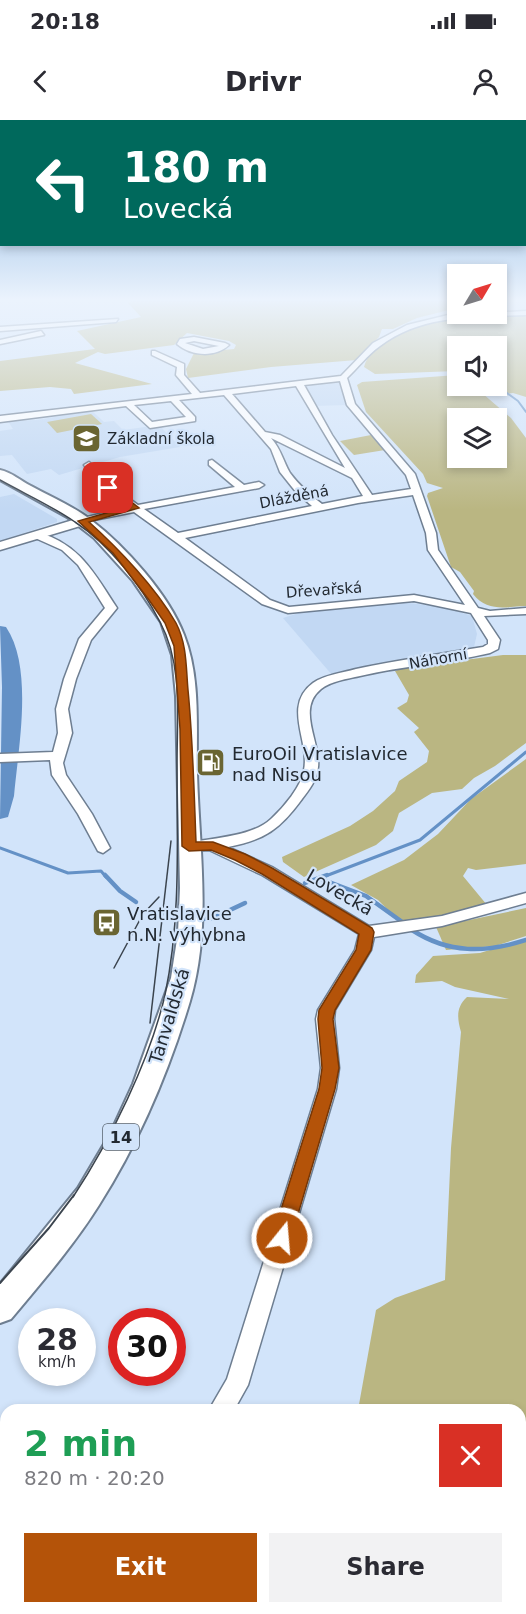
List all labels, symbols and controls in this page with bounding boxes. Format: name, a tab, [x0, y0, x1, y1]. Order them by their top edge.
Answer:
text: 20:18	[30, 9, 100, 34]
icon: back	[24, 65, 57, 98]
icon: person	[469, 65, 502, 98]
text: Drivr	[225, 66, 301, 97]
text: 180 m	[123, 143, 269, 192]
icon: left	[24, 144, 102, 222]
text: Lovecká	[123, 193, 233, 224]
north arrow	[447, 264, 507, 324]
map controls	[447, 264, 507, 468]
button: sound	[447, 336, 507, 396]
button: layers	[447, 408, 507, 468]
school or university icon: Základní škola	[70, 423, 102, 455]
place label: Základní škola	[107, 430, 215, 448]
pin	[82, 462, 133, 513]
icon: arrive	[91, 471, 124, 504]
street label: Dlážděná	[258, 481, 330, 513]
street label: Dřevařská	[285, 578, 363, 602]
street label: Náhorní	[408, 645, 469, 673]
place label: EuroOil Vratislavice nad Nisou	[232, 743, 408, 785]
fuel station icon: EuroOil Vratislavice nad Nisou	[195, 747, 227, 779]
street label: Lovecká	[303, 865, 377, 919]
place label: Vratislavice n.N. výhybna	[127, 903, 246, 945]
bus stop icon: Vratislavice n.N. výhybna	[90, 907, 122, 939]
street label: Tanvaldská	[144, 966, 194, 1067]
road number: 14	[103, 1124, 139, 1150]
position arrow	[250, 1206, 314, 1270]
speed limit sign: 30	[108, 1308, 186, 1386]
text: 28	[36, 1322, 78, 1357]
text: km/h	[38, 1353, 76, 1371]
text: 2 min	[24, 1423, 137, 1464]
button: close	[439, 1424, 502, 1487]
text: 820 m · 20:20	[24, 1466, 165, 1490]
button: Exit	[24, 1533, 257, 1602]
button: Share	[269, 1533, 502, 1602]

